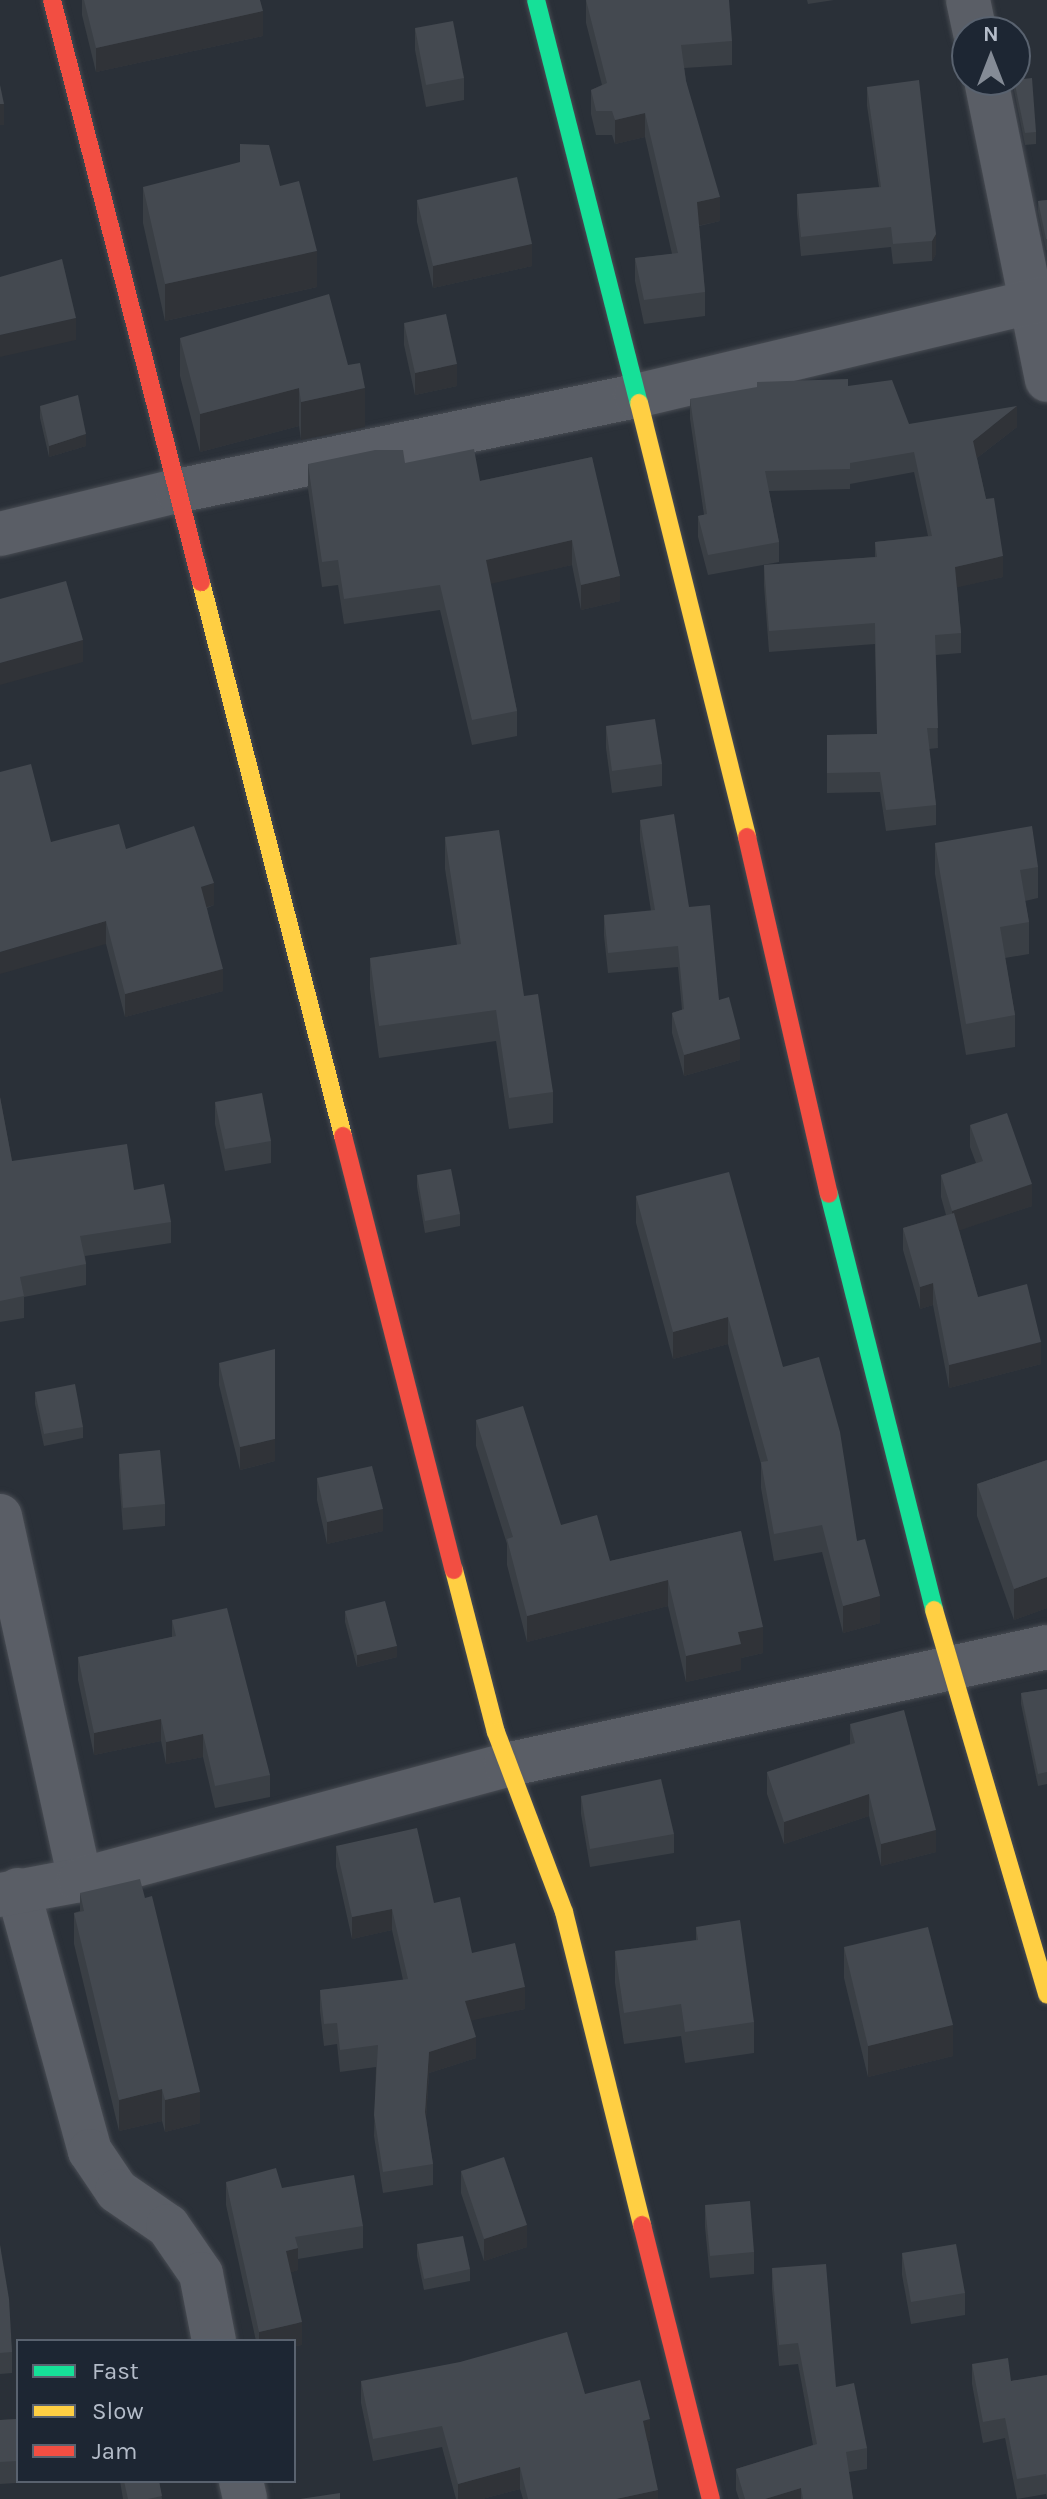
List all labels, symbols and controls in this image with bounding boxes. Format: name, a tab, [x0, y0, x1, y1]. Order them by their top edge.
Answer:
north arrow	[951, 16, 1031, 96]
text: N	[983, 21, 999, 47]
legend	[16, 2339, 296, 2483]
text: Fast	[92, 2357, 139, 2385]
text: Slow	[92, 2397, 144, 2425]
text: Jam	[92, 2437, 137, 2465]

